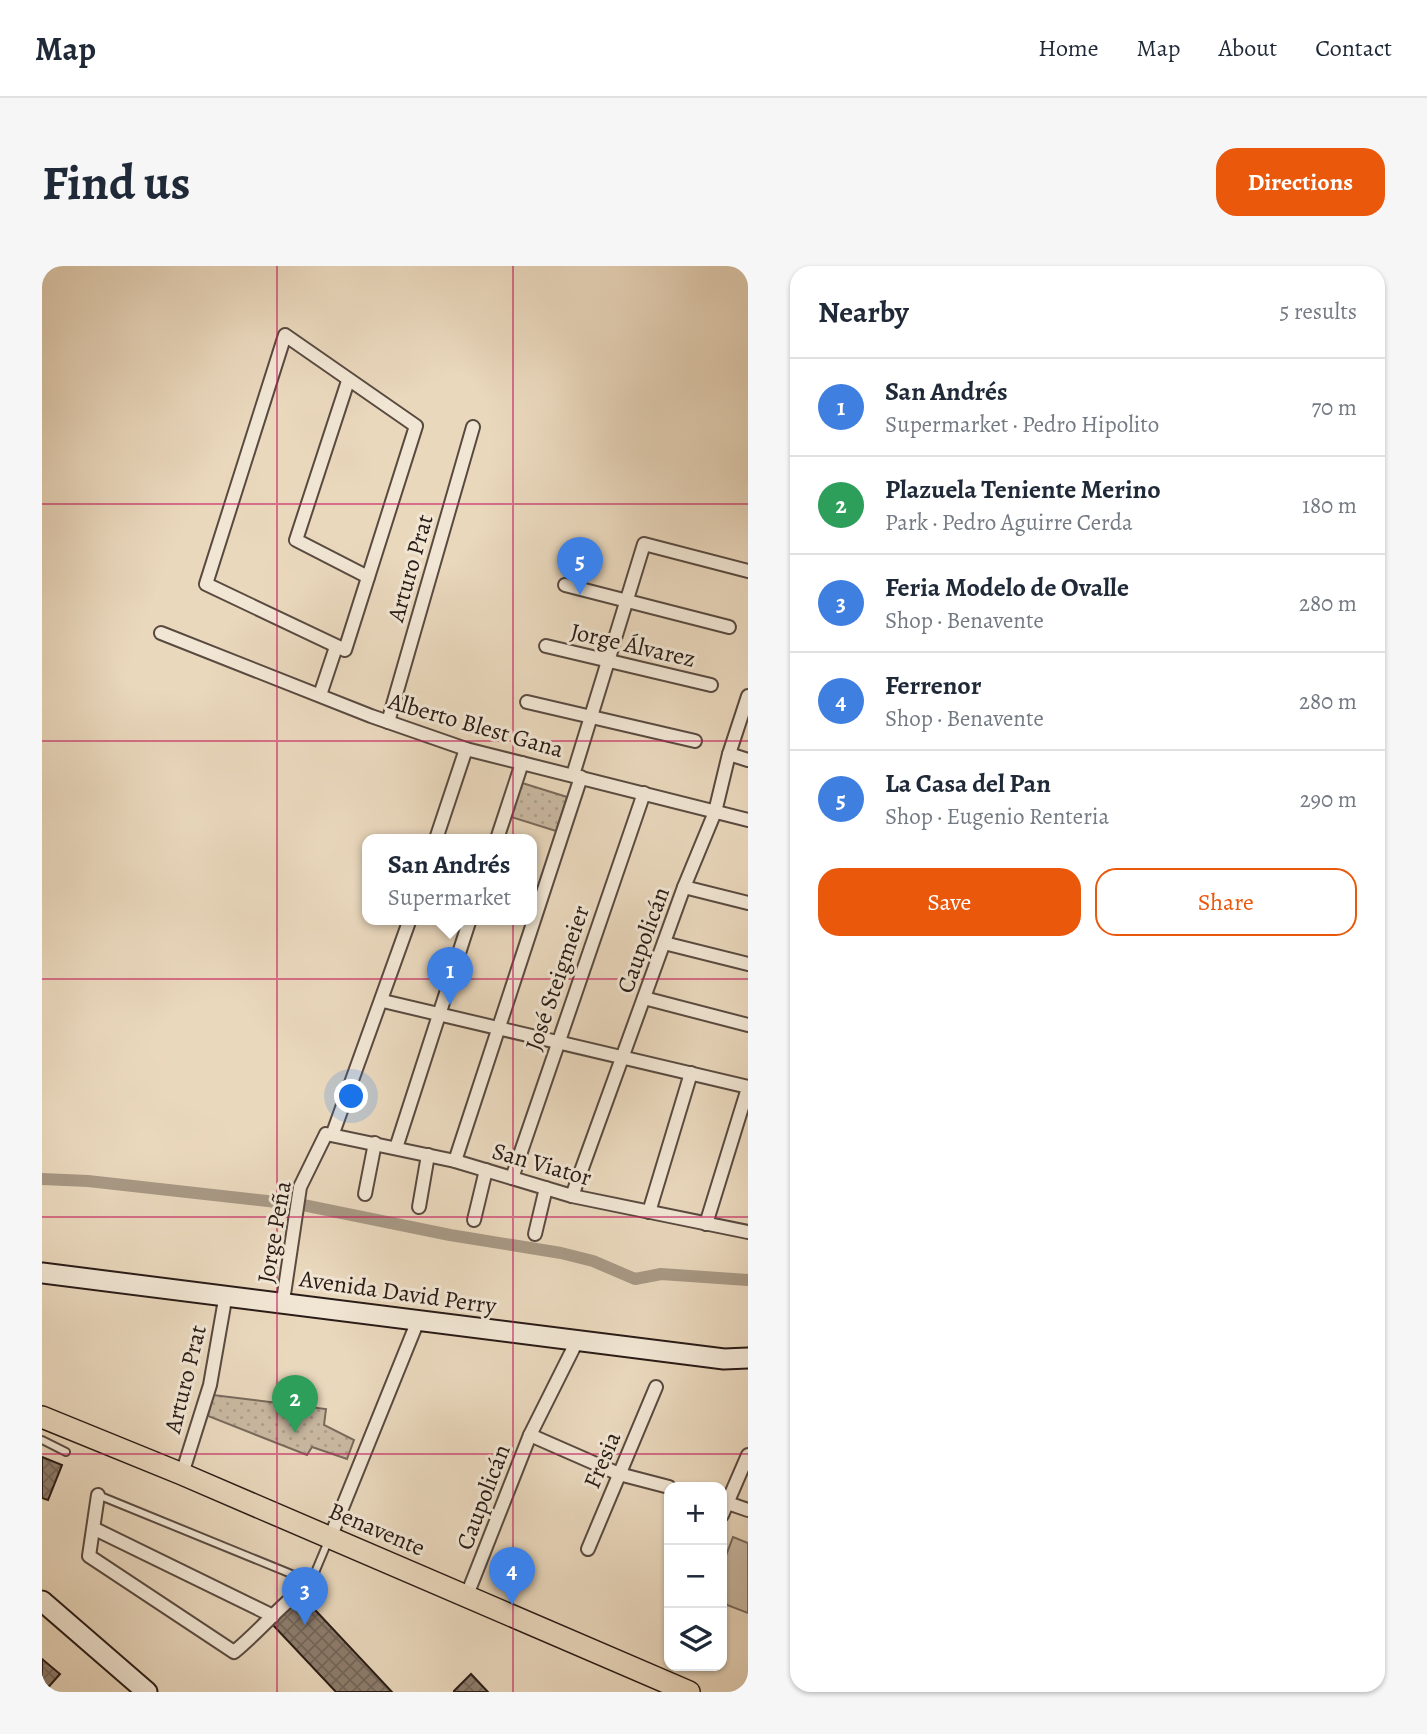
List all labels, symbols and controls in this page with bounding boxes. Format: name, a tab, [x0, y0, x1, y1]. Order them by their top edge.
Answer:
text: Map	[35, 26, 96, 71]
text: Home	[1038, 32, 1099, 64]
text: Map	[1137, 32, 1181, 64]
text: About	[1219, 32, 1277, 64]
text: Contact	[1315, 32, 1392, 64]
button: Directions	[1216, 148, 1385, 216]
text: Find us	[42, 149, 190, 216]
text: Nearby	[818, 292, 909, 332]
text: 5 results	[1280, 296, 1357, 327]
text: San Andrés	[885, 374, 1008, 409]
text: 1	[837, 392, 845, 423]
text: 70 m	[1311, 392, 1357, 423]
text: Supermarket · Pedro Hipolito	[885, 409, 1159, 440]
text: Plazuela Teniente Merino	[885, 472, 1161, 507]
text: 2	[835, 490, 847, 521]
text: 180 m	[1302, 490, 1357, 521]
text: Park · Pedro Aguirre Cerda	[885, 507, 1133, 538]
street label: Arturo Prat	[379, 510, 441, 626]
pin: 5	[557, 537, 603, 595]
text: Feria Modelo de Ovalle	[885, 570, 1129, 605]
text: 3	[836, 588, 846, 619]
text: 280 m	[1299, 588, 1357, 619]
text: Shop · Benavente	[885, 605, 1044, 636]
street label: Jorge Álvarez	[567, 615, 699, 675]
text: Ferrenor	[885, 668, 981, 703]
street label: Alberto Blest Gana	[384, 684, 568, 766]
text: 4	[836, 686, 846, 717]
text: 280 m	[1299, 686, 1357, 717]
text: Shop · Benavente	[885, 703, 1044, 734]
text: La Casa del Pan	[885, 766, 1051, 801]
text: 5	[836, 784, 846, 815]
text: 290 m	[1300, 784, 1357, 815]
text: Shop · Eugenio Renteria	[885, 801, 1109, 832]
popup	[362, 834, 537, 925]
text: San Andrés	[388, 847, 510, 882]
button: Save	[818, 868, 1081, 936]
button: Share	[1095, 868, 1357, 936]
text: Supermarket	[388, 882, 511, 913]
street label: Caupolicán	[609, 883, 677, 997]
street label: José Steigmeier	[517, 901, 597, 1055]
pin: 1	[427, 947, 473, 1005]
your location	[334, 1079, 368, 1113]
street label: San Viator	[489, 1135, 595, 1193]
street label: Jorge Peña	[249, 1178, 299, 1286]
street label: Avenida David Perry	[297, 1262, 499, 1322]
street label: Arturo Prat	[156, 1322, 214, 1437]
pin: 2	[272, 1375, 318, 1433]
street label: Fresia	[576, 1426, 629, 1493]
street label: Caupolicán	[448, 1440, 518, 1554]
map controls	[664, 1482, 727, 1671]
button: +	[664, 1482, 727, 1545]
street label: Benavente	[324, 1494, 430, 1564]
button: −	[664, 1545, 727, 1608]
pin: 4	[489, 1547, 535, 1605]
pin: 3	[282, 1567, 328, 1625]
button: layers	[664, 1608, 727, 1671]

